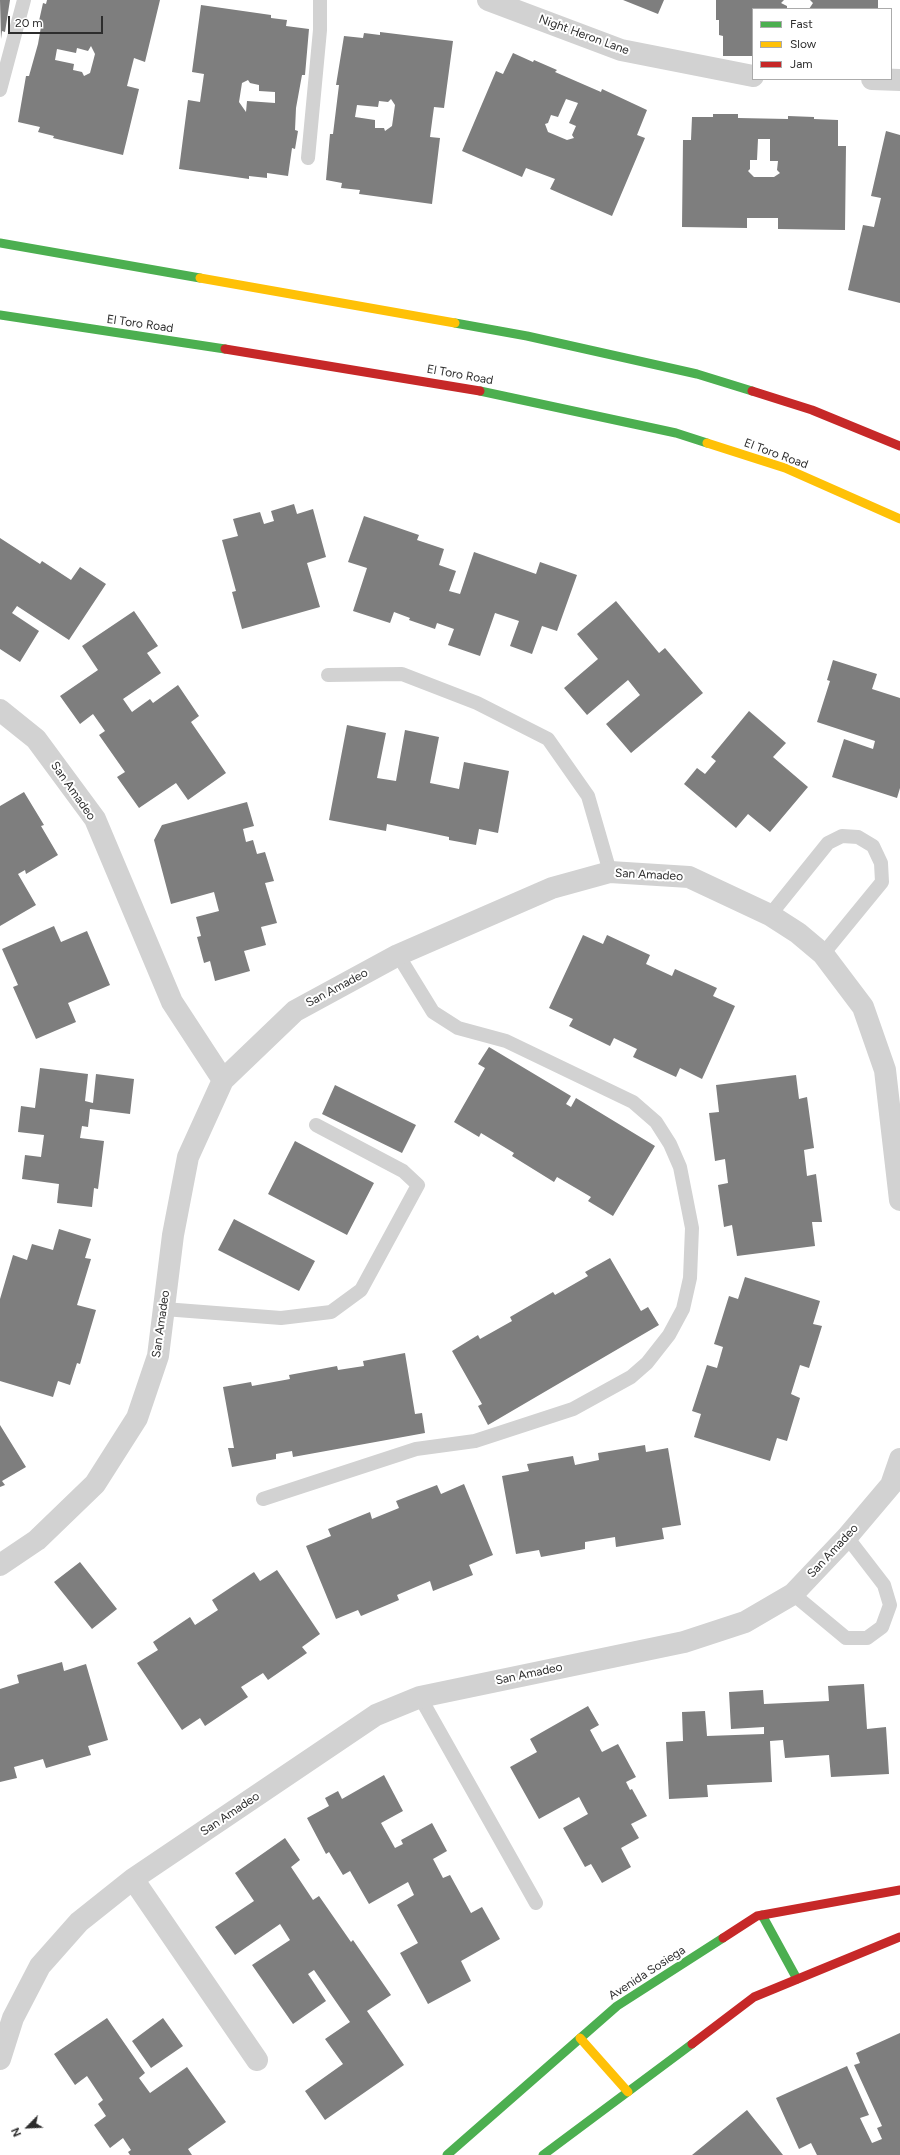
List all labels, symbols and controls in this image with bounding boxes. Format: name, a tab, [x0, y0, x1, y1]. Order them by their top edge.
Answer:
scale bar	[10, 8, 105, 34]
legend	[752, 8, 892, 80]
street label: Night Heron Lane	[537, 12, 631, 58]
text: 20 m	[15, 16, 43, 30]
text: Fast	[790, 17, 813, 31]
text: Slow	[790, 37, 816, 51]
text: Jam	[790, 57, 813, 71]
street label: El Toro Road	[106, 312, 174, 336]
street label: El Toro Road	[426, 362, 494, 388]
street label: El Toro Road	[742, 436, 810, 472]
street label: San Amadeo	[48, 759, 98, 823]
street label: San Amadeo	[615, 866, 683, 884]
street label: San Amadeo	[304, 966, 370, 1010]
street label: San Amadeo	[149, 1289, 173, 1359]
street label: San Amadeo	[804, 1521, 862, 1581]
street label: San Amadeo	[494, 1660, 564, 1688]
street label: San Amadeo	[198, 1789, 262, 1839]
street label: Avenida Sosiega	[606, 1943, 688, 2003]
north arrow	[8, 2107, 48, 2147]
text: N	[9, 2126, 24, 2139]

